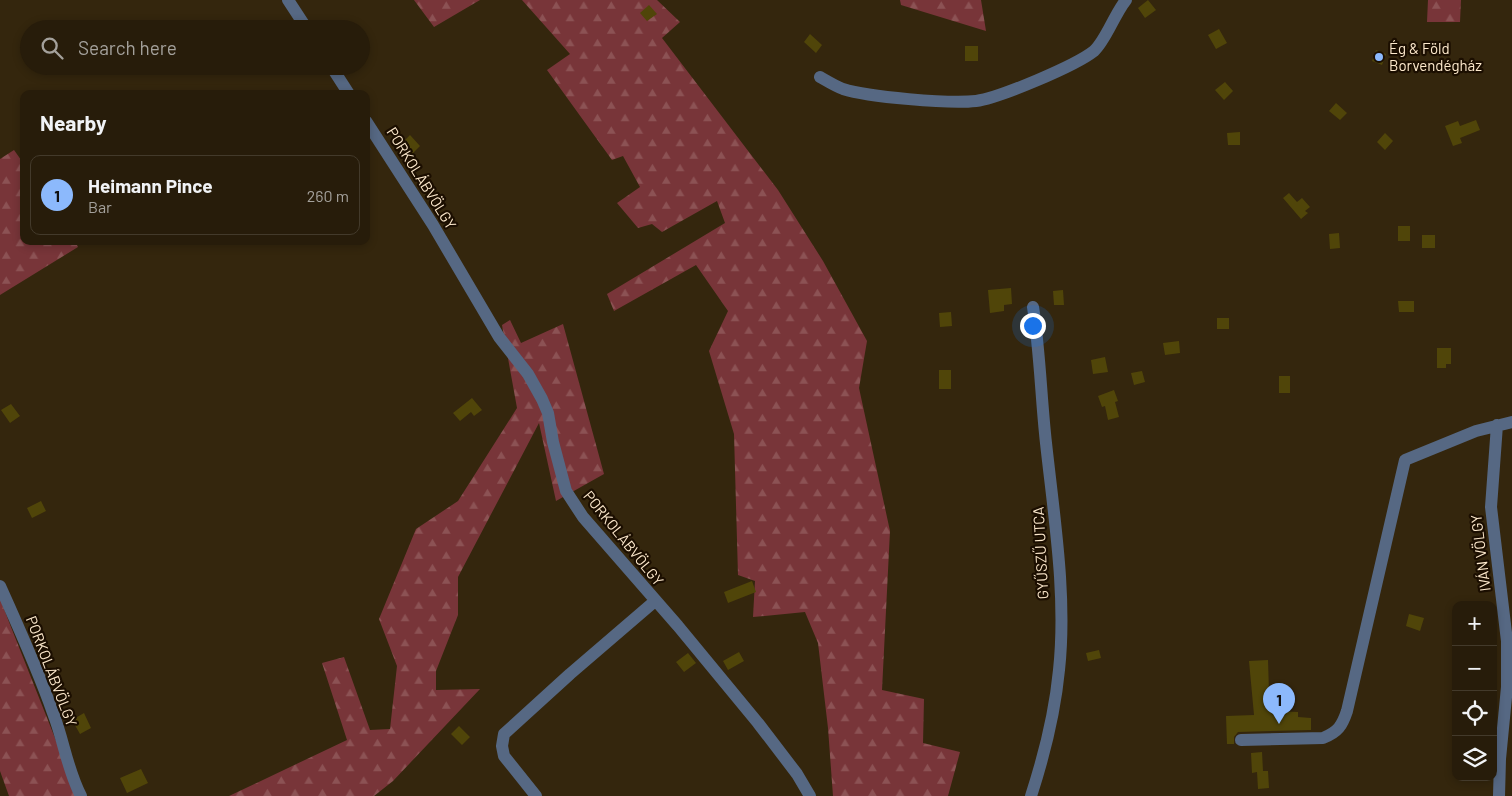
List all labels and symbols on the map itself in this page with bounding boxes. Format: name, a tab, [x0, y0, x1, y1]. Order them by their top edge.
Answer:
place label: Ég & Föld Borvendégház	[1389, 39, 1482, 74]
marker: Ég & Föld Borvendégház	[1373, 51, 1385, 63]
street label: PORKOLÁBVÖLGY	[383, 124, 461, 232]
your location	[1020, 313, 1046, 339]
street label: PORKOLÁBVÖLGY	[580, 487, 668, 589]
street label: GYŰSZŰ UTCA	[1029, 506, 1051, 600]
street label: IVÁN VÖLGY	[1466, 513, 1494, 593]
street label: PORKOLÁBVÖLGY	[23, 613, 81, 729]
pin: 1	[1263, 683, 1295, 724]

